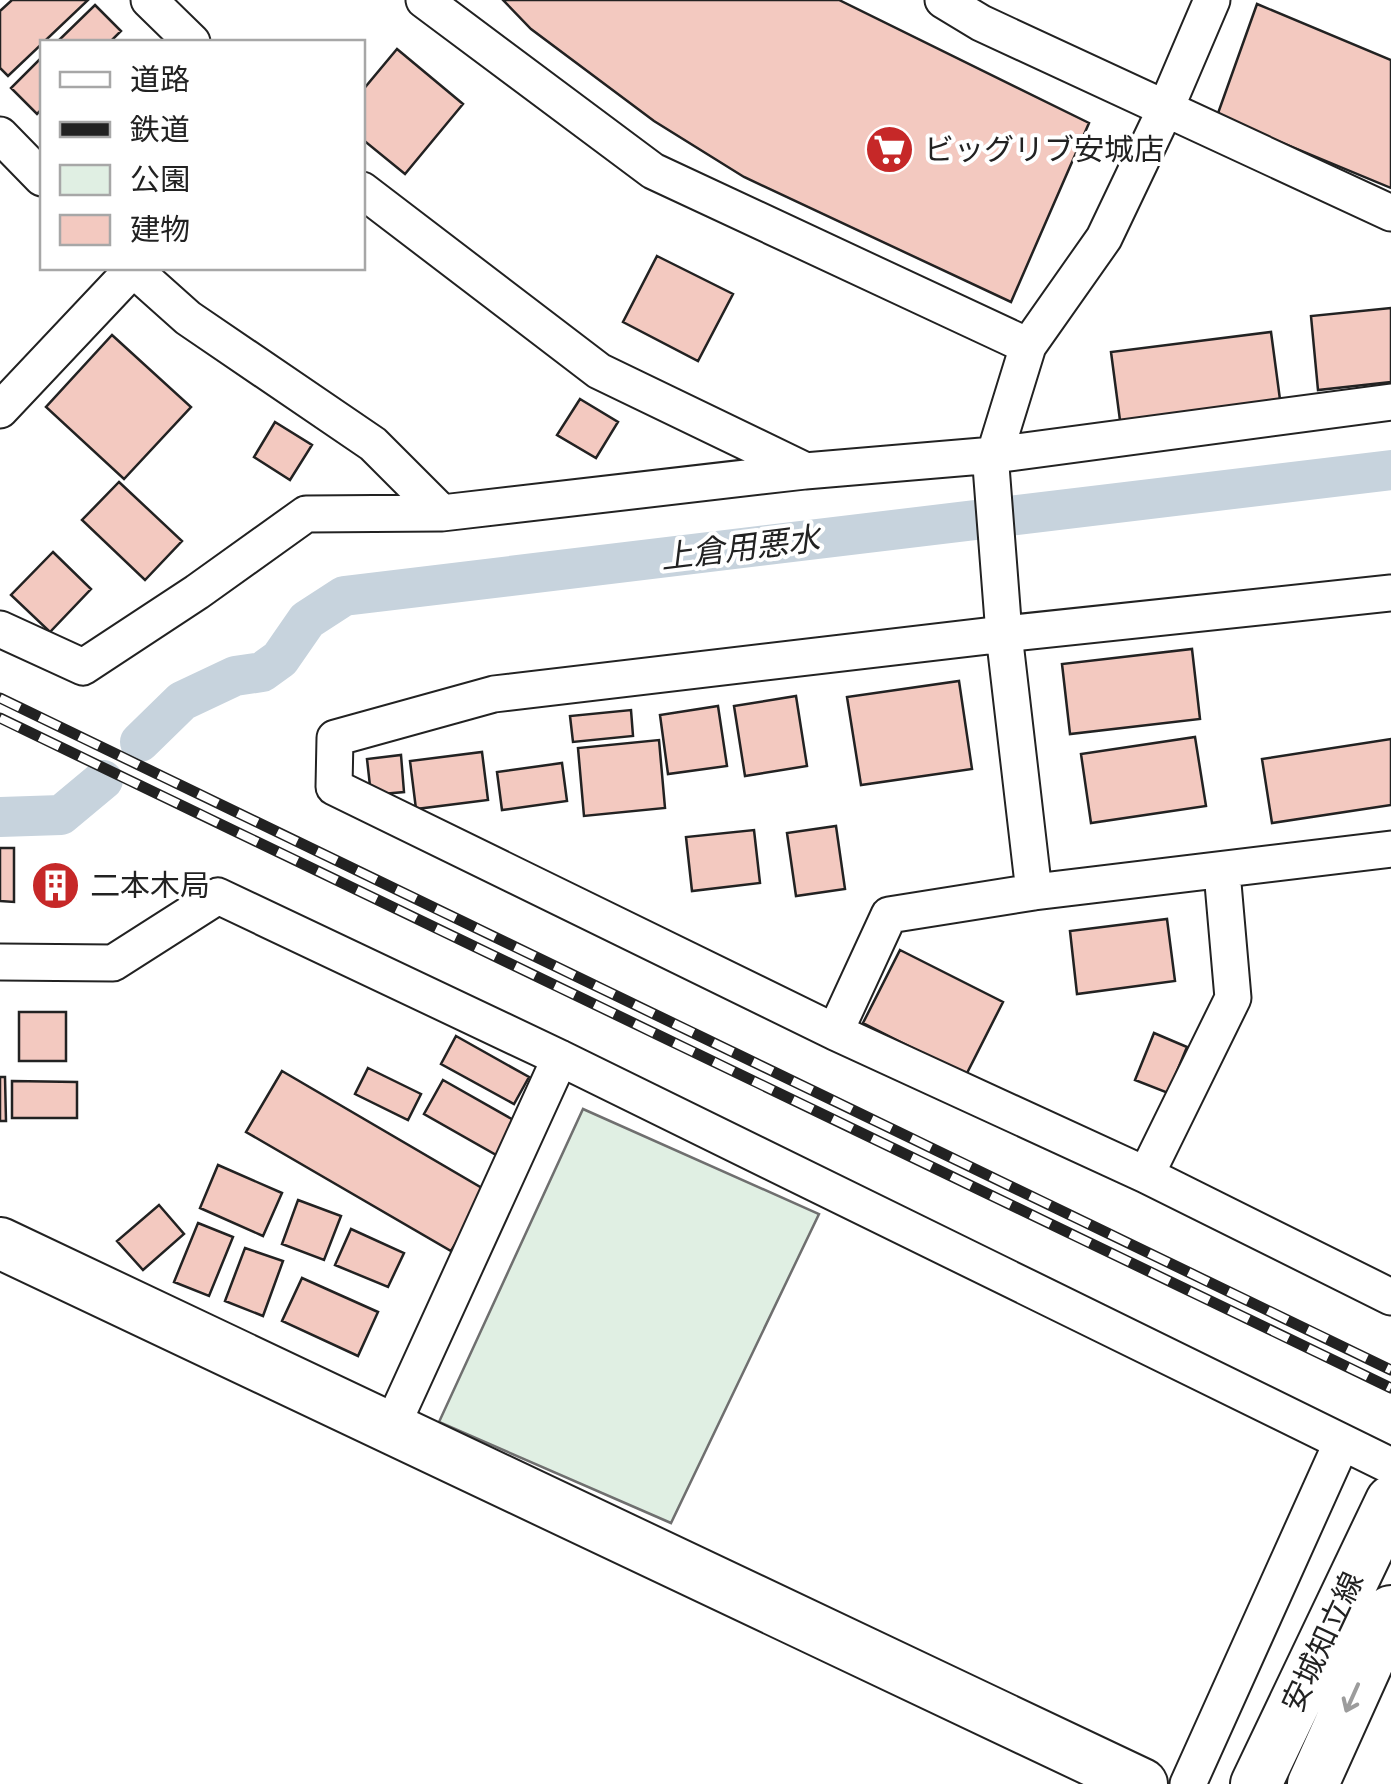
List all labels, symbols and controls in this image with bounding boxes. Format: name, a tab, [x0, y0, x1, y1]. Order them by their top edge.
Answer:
legend	[40, 40, 365, 270]
text: 道路	[130, 58, 190, 101]
text: 鉄道	[130, 108, 190, 151]
supermarket icon: ビッグリブ安城店	[863, 124, 915, 176]
place label: ビッグリブ安城店	[924, 128, 1164, 171]
text: 公園	[130, 158, 190, 201]
text: 建物	[130, 208, 190, 251]
water label: 上倉用悪水	[658, 515, 825, 580]
building icon: 二本木局	[29, 860, 81, 912]
place label: 二本木局	[90, 864, 210, 907]
street label: 安城知立線	[1271, 1565, 1374, 1719]
one-way arrow	[1342, 1682, 1360, 1713]

